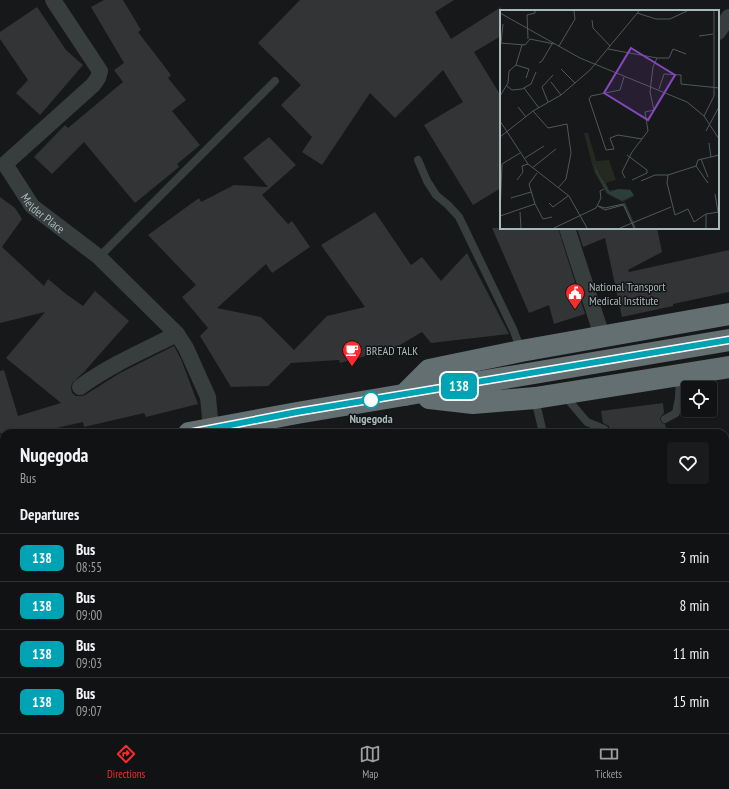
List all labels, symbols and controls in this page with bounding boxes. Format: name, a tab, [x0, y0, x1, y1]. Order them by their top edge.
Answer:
inset map	[500, 10, 719, 229]
street label: Melder Place	[18, 190, 68, 236]
place label: National Transport Medical Institute	[589, 279, 666, 308]
public building icon: National Transport Medical Institute	[564, 282, 586, 310]
cafe icon: BREAD TALK	[341, 339, 363, 367]
place label: BREAD TALK	[366, 343, 418, 358]
line badge: 138	[436, 373, 482, 399]
text: 138	[449, 377, 469, 395]
map controls	[681, 381, 717, 417]
button: locate	[681, 381, 717, 417]
marker: Nugegoda	[362, 391, 380, 409]
place label: Nugegoda	[349, 411, 393, 426]
button: heart	[667, 442, 709, 484]
text: Nugegoda	[20, 443, 88, 467]
text: Bus	[20, 470, 36, 487]
text: Departures	[20, 505, 79, 524]
text: Bus	[76, 540, 95, 559]
text: 3 min	[679, 548, 709, 567]
text: 138	[32, 549, 52, 567]
text: 08:55	[76, 559, 102, 576]
text: Bus	[76, 588, 95, 607]
text: 8 min	[679, 596, 709, 615]
text: 138	[32, 597, 52, 615]
text: 09:00	[76, 607, 102, 624]
text: Bus	[76, 636, 95, 655]
text: 11 min	[673, 644, 709, 663]
text: 138	[32, 645, 52, 663]
text: 09:03	[76, 655, 102, 672]
text: Bus	[76, 684, 95, 703]
text: 15 min	[673, 692, 709, 711]
text: 138	[32, 693, 52, 711]
text: 09:07	[76, 703, 102, 720]
tab: Directions	[107, 743, 145, 781]
tab: Map	[359, 743, 381, 781]
tab: Tickets	[595, 743, 622, 781]

